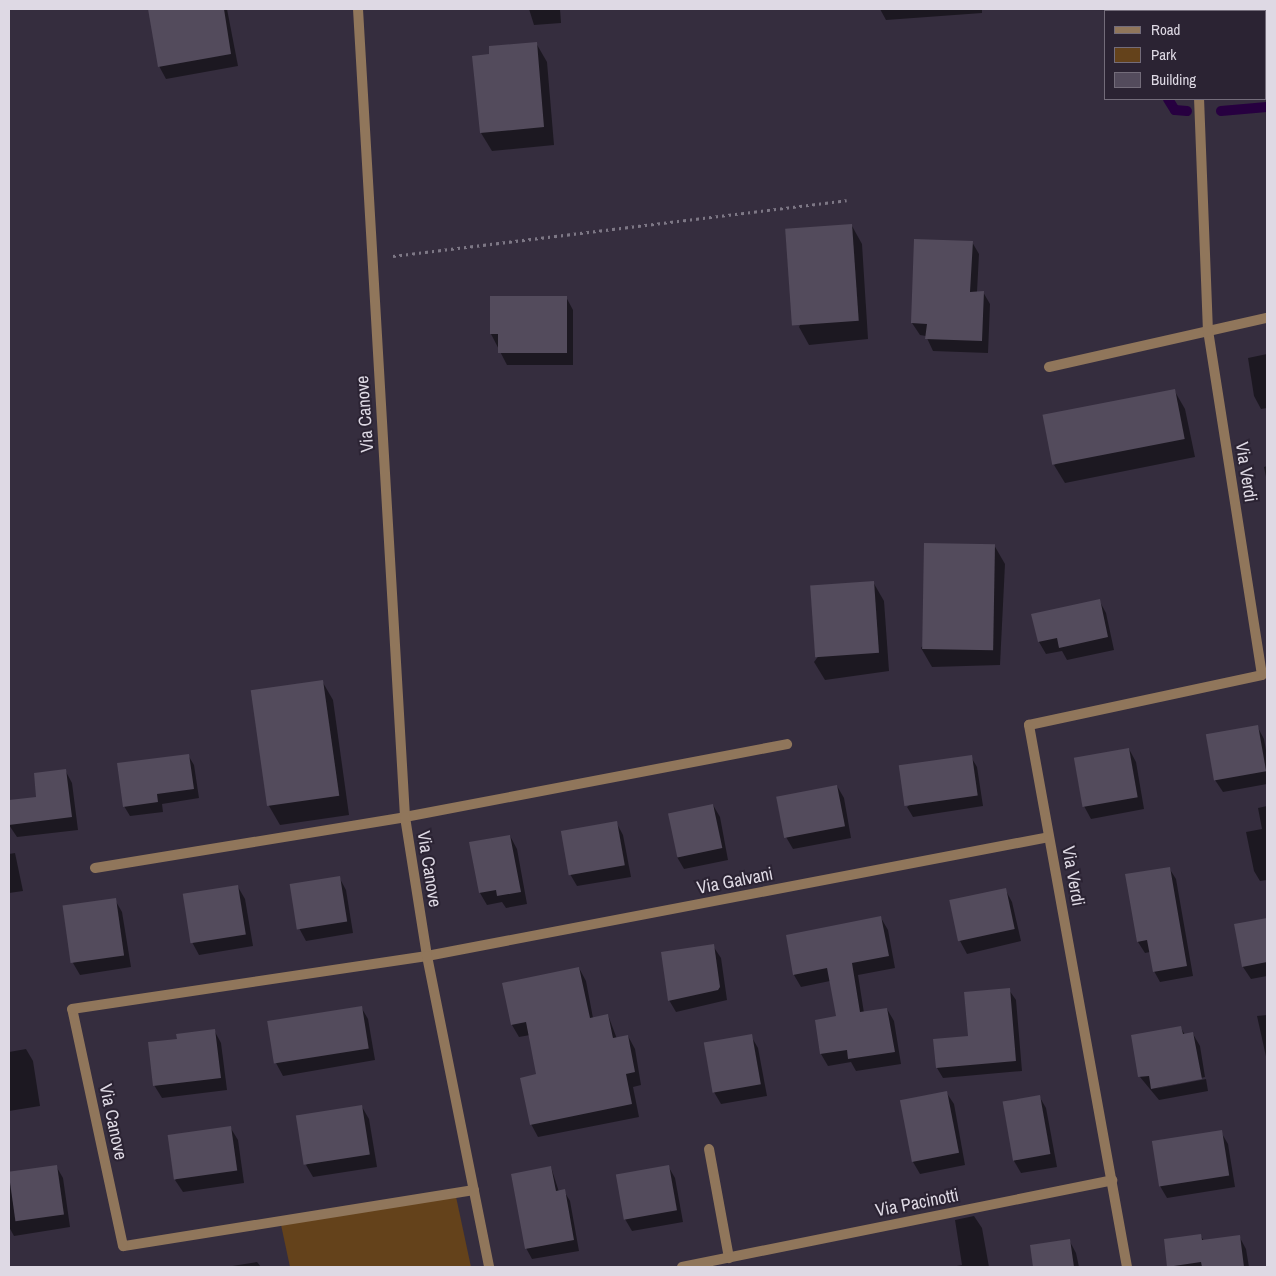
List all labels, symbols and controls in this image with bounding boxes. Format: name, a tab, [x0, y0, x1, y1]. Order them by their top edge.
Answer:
legend	[1104, 10, 1266, 100]
text: Road	[1151, 19, 1180, 40]
text: Park	[1151, 44, 1176, 65]
text: Building	[1151, 69, 1196, 90]
street label: Via Canove	[352, 375, 378, 453]
street label: Via Verdi	[1231, 440, 1261, 504]
street label: Via Canove	[412, 829, 446, 909]
street label: Via Verdi	[1057, 844, 1089, 908]
street label: Via Galvani	[695, 863, 775, 899]
street label: Via Canove	[94, 1082, 132, 1162]
street label: Via Pacinotti	[874, 1184, 960, 1222]

